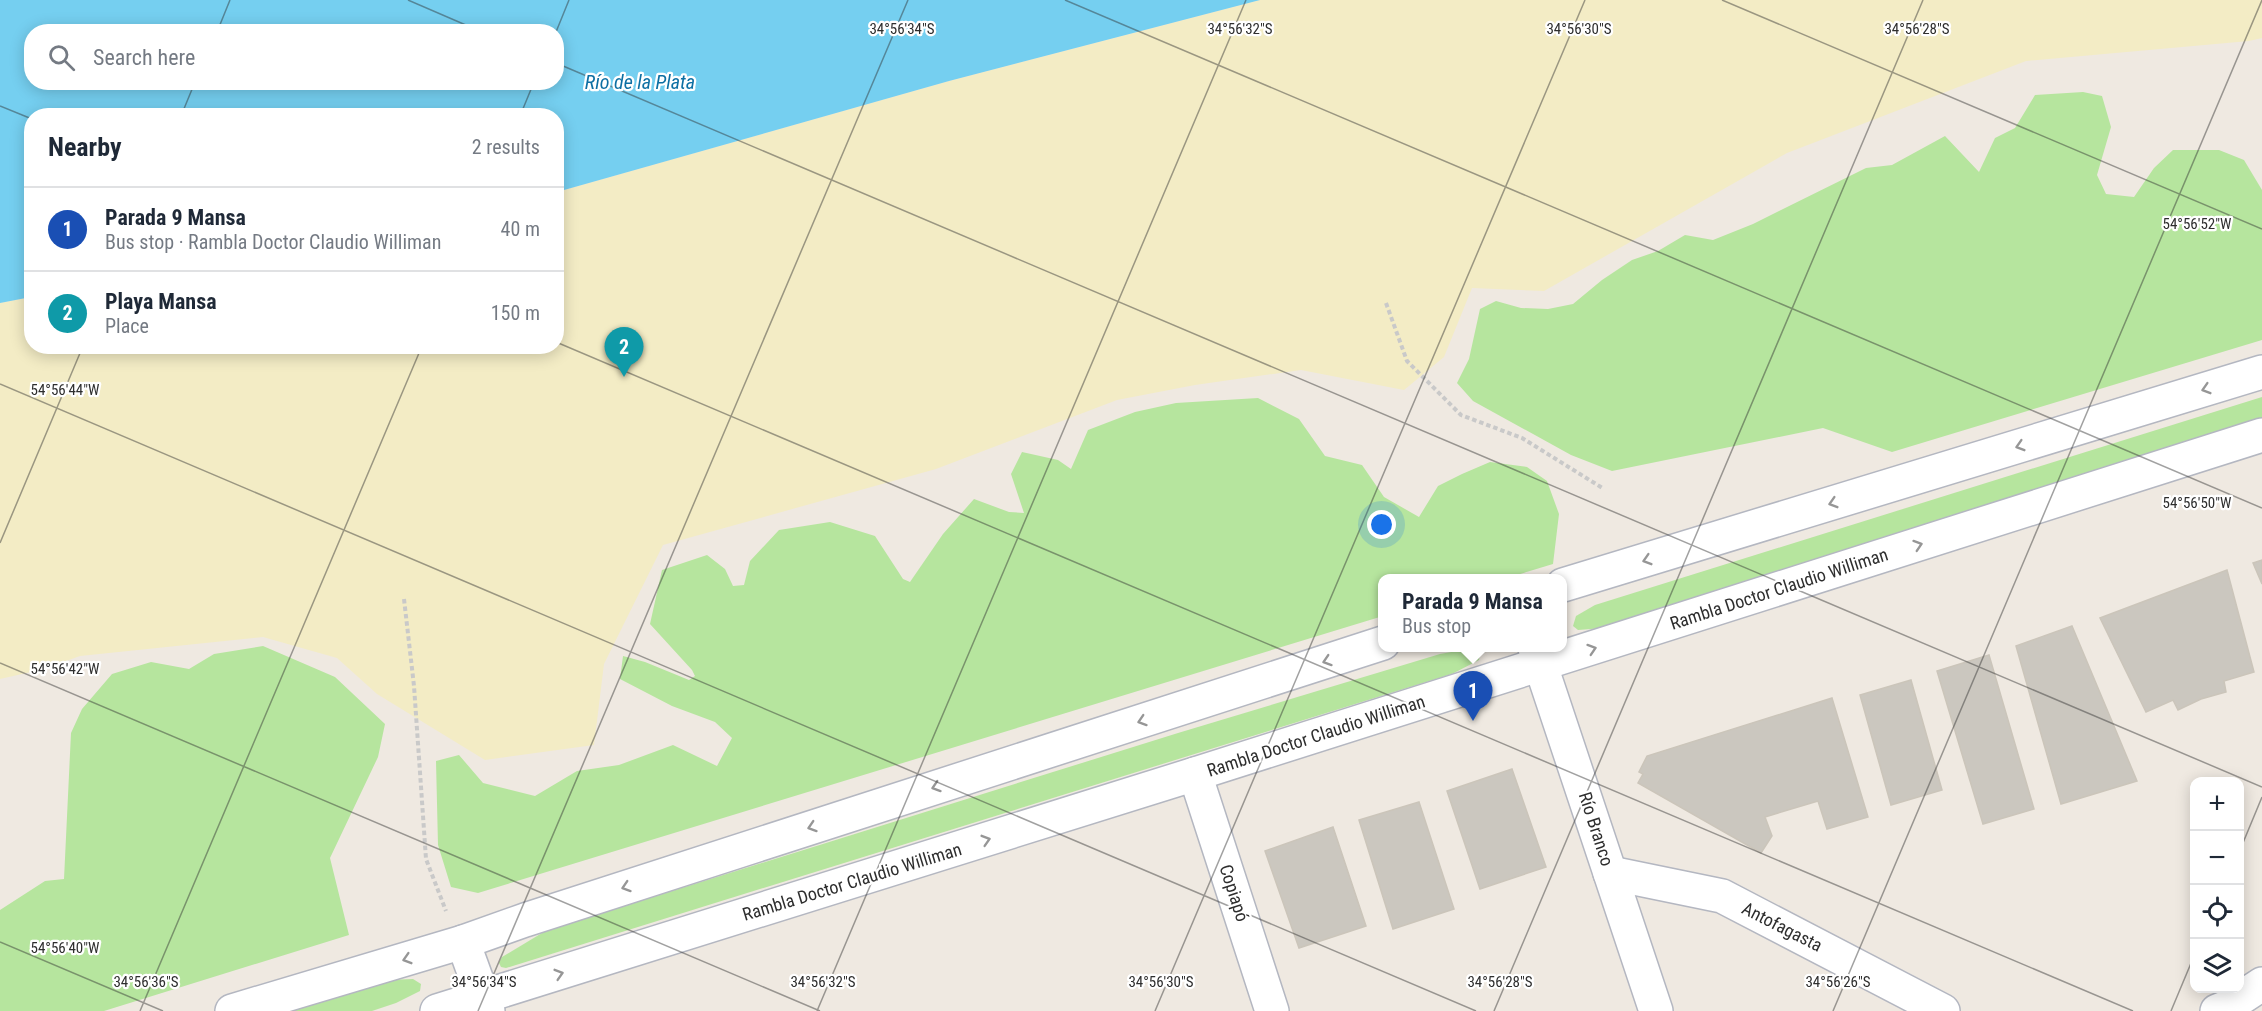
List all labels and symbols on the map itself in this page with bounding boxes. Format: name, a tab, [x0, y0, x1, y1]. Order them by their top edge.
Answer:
text: 34°56'34"S	[869, 20, 935, 38]
text: 34°56'32"S	[1207, 20, 1273, 38]
text: 34°56'30"S	[1546, 20, 1612, 38]
text: 34°56'28"S	[1884, 20, 1950, 38]
water label: Río de la Plata	[585, 70, 695, 94]
text: 54°56'52"W	[2163, 215, 2232, 233]
pin: 2	[604, 328, 644, 377]
text: 54°56'44"W	[31, 381, 100, 399]
one-way arrow	[2201, 382, 2212, 394]
one-way arrow	[2015, 439, 2025, 451]
text: 54°56'50"W	[2163, 494, 2232, 512]
one-way arrow	[1828, 496, 1839, 508]
your location	[1367, 510, 1396, 539]
one-way arrow	[1912, 539, 1923, 552]
street label: Rambla Doctor Claudio Williman	[1667, 543, 1890, 634]
one-way arrow	[1642, 553, 1652, 565]
one-way arrow	[1586, 643, 1597, 656]
one-way arrow	[1322, 653, 1333, 666]
text: 54°56'42"W	[31, 660, 100, 678]
pin: 1	[1454, 672, 1492, 721]
street label: Rambla Doctor Claudio Williman	[1204, 690, 1427, 781]
one-way arrow	[1137, 713, 1148, 726]
one-way arrow	[931, 780, 942, 792]
street label: Río Branco	[1575, 789, 1618, 869]
one-way arrow	[807, 820, 818, 833]
one-way arrow	[980, 835, 991, 847]
street label: Rambla Doctor Claudio Williman	[740, 838, 964, 925]
street label: Copiapó	[1215, 862, 1254, 924]
one-way arrow	[621, 880, 632, 893]
street label: Antofagasta	[1739, 897, 1826, 956]
text: 54°56'40"W	[31, 939, 100, 957]
one-way arrow	[402, 952, 413, 964]
one-way arrow	[553, 968, 564, 981]
text: 34°56'36"S	[113, 973, 179, 991]
text: 34°56'34"S	[451, 973, 517, 991]
text: 34°56'32"S	[790, 973, 856, 991]
text: 34°56'30"S	[1128, 973, 1194, 991]
text: 34°56'28"S	[1467, 973, 1533, 991]
text: 34°56'26"S	[1805, 973, 1871, 991]

